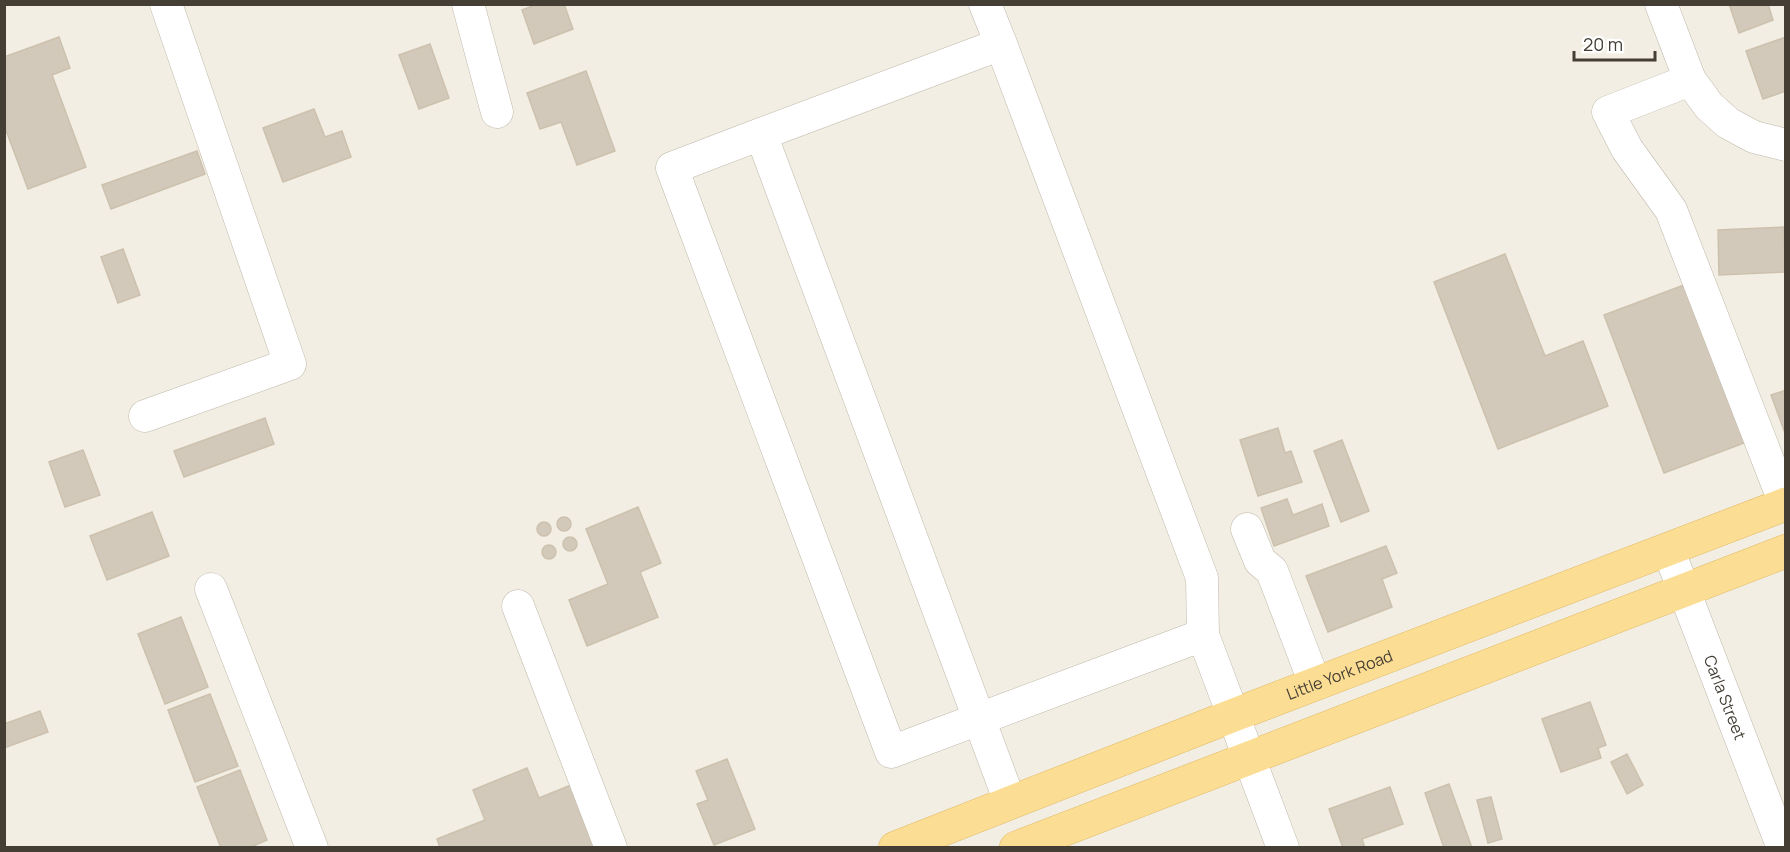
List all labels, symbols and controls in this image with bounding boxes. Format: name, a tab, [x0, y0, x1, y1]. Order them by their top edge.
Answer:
scale bar	[1574, 24, 1655, 62]
text: 20 m	[1583, 32, 1623, 56]
street label: Little York Road	[1283, 644, 1396, 705]
street label: Carla Street	[1699, 652, 1751, 743]

